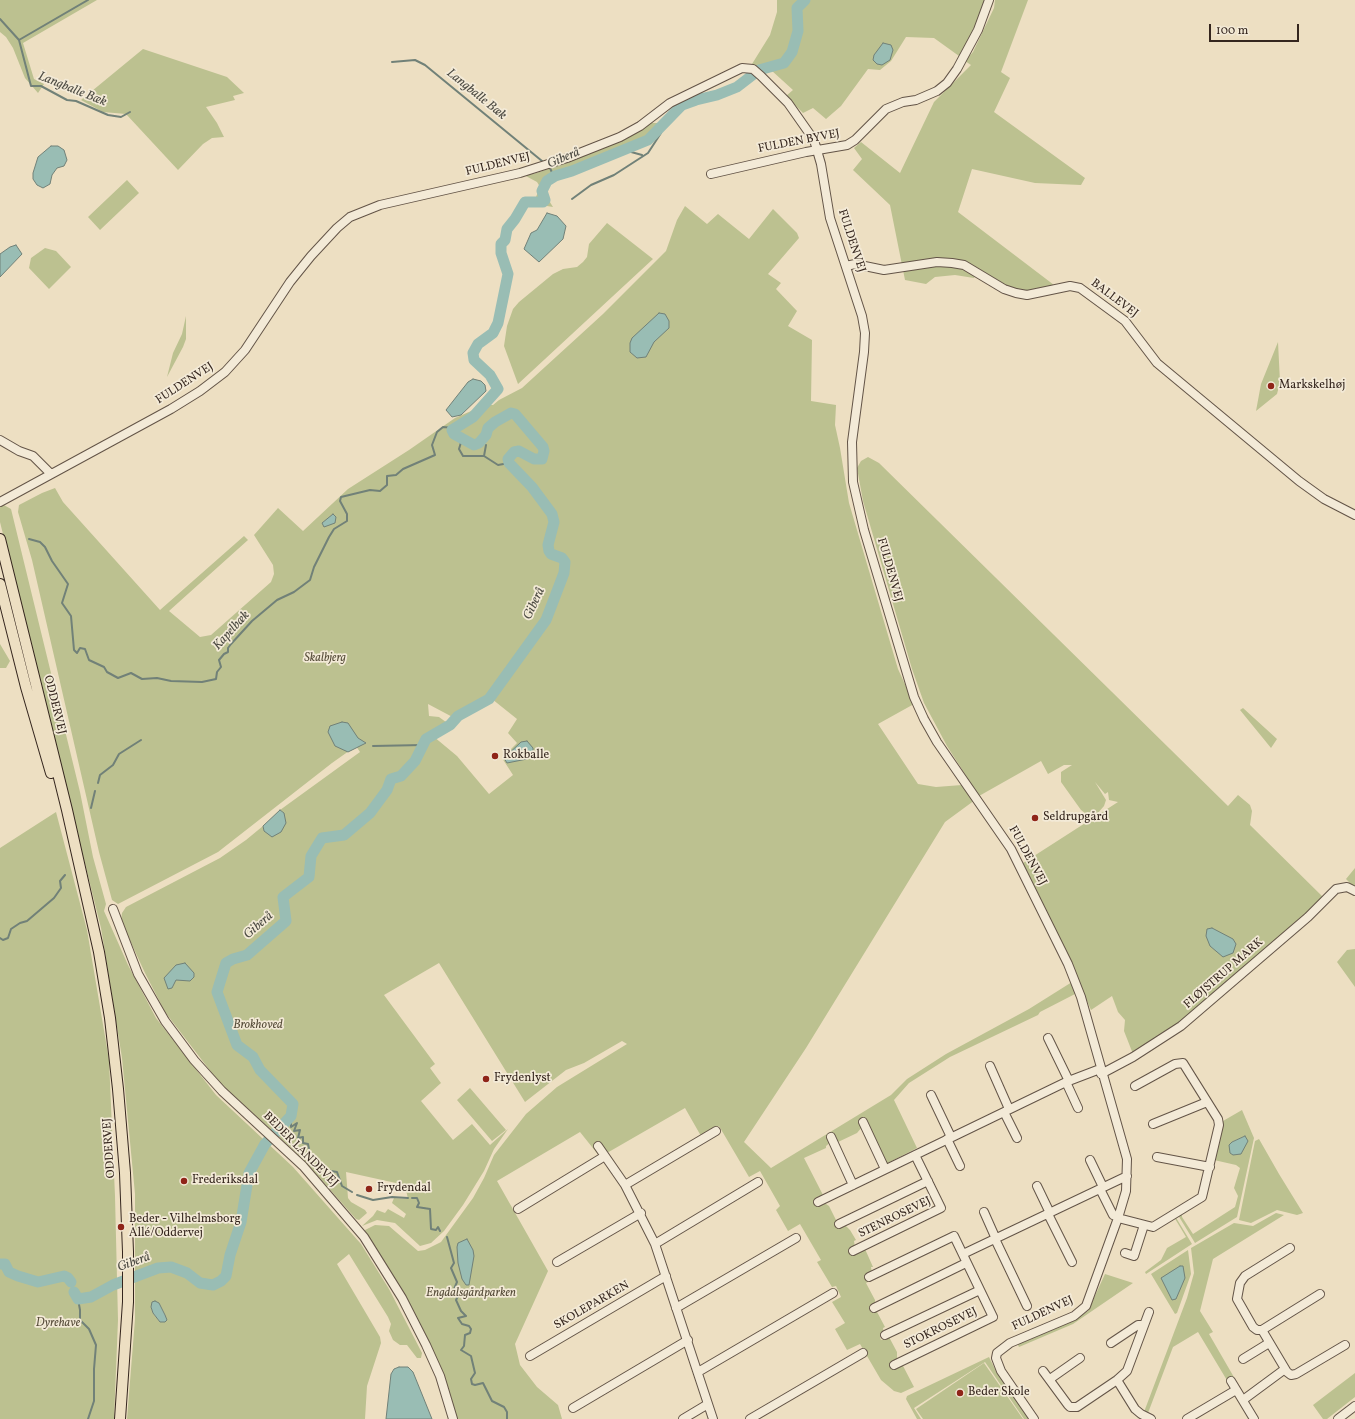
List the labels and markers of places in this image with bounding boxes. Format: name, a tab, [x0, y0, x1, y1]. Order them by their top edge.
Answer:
place label: Markskelhøj	[1279, 379, 1345, 393]
marker: Markskelhøj	[1266, 381, 1276, 391]
place label: Rokballe	[503, 749, 549, 763]
marker: Rokballe	[490, 751, 500, 761]
place label: Seldrupgård	[1043, 811, 1108, 825]
marker: Seldrupgård	[1030, 813, 1040, 823]
place label: Frydenlyst	[494, 1072, 551, 1086]
marker: Frydenlyst	[481, 1074, 491, 1084]
place label: Frederiksdal	[192, 1174, 258, 1188]
marker: Frederiksdal	[179, 1176, 189, 1186]
place label: Frydendal	[377, 1182, 431, 1196]
marker: Frydendal	[364, 1184, 374, 1194]
place label: Beder - Vilhelmsborg Allé/Oddervej	[129, 1213, 241, 1241]
marker: Beder - Vilhelmsborg Allé/Oddervej	[116, 1222, 126, 1232]
place label: Beder Skole	[968, 1386, 1030, 1400]
marker: Beder Skole	[955, 1388, 965, 1398]

